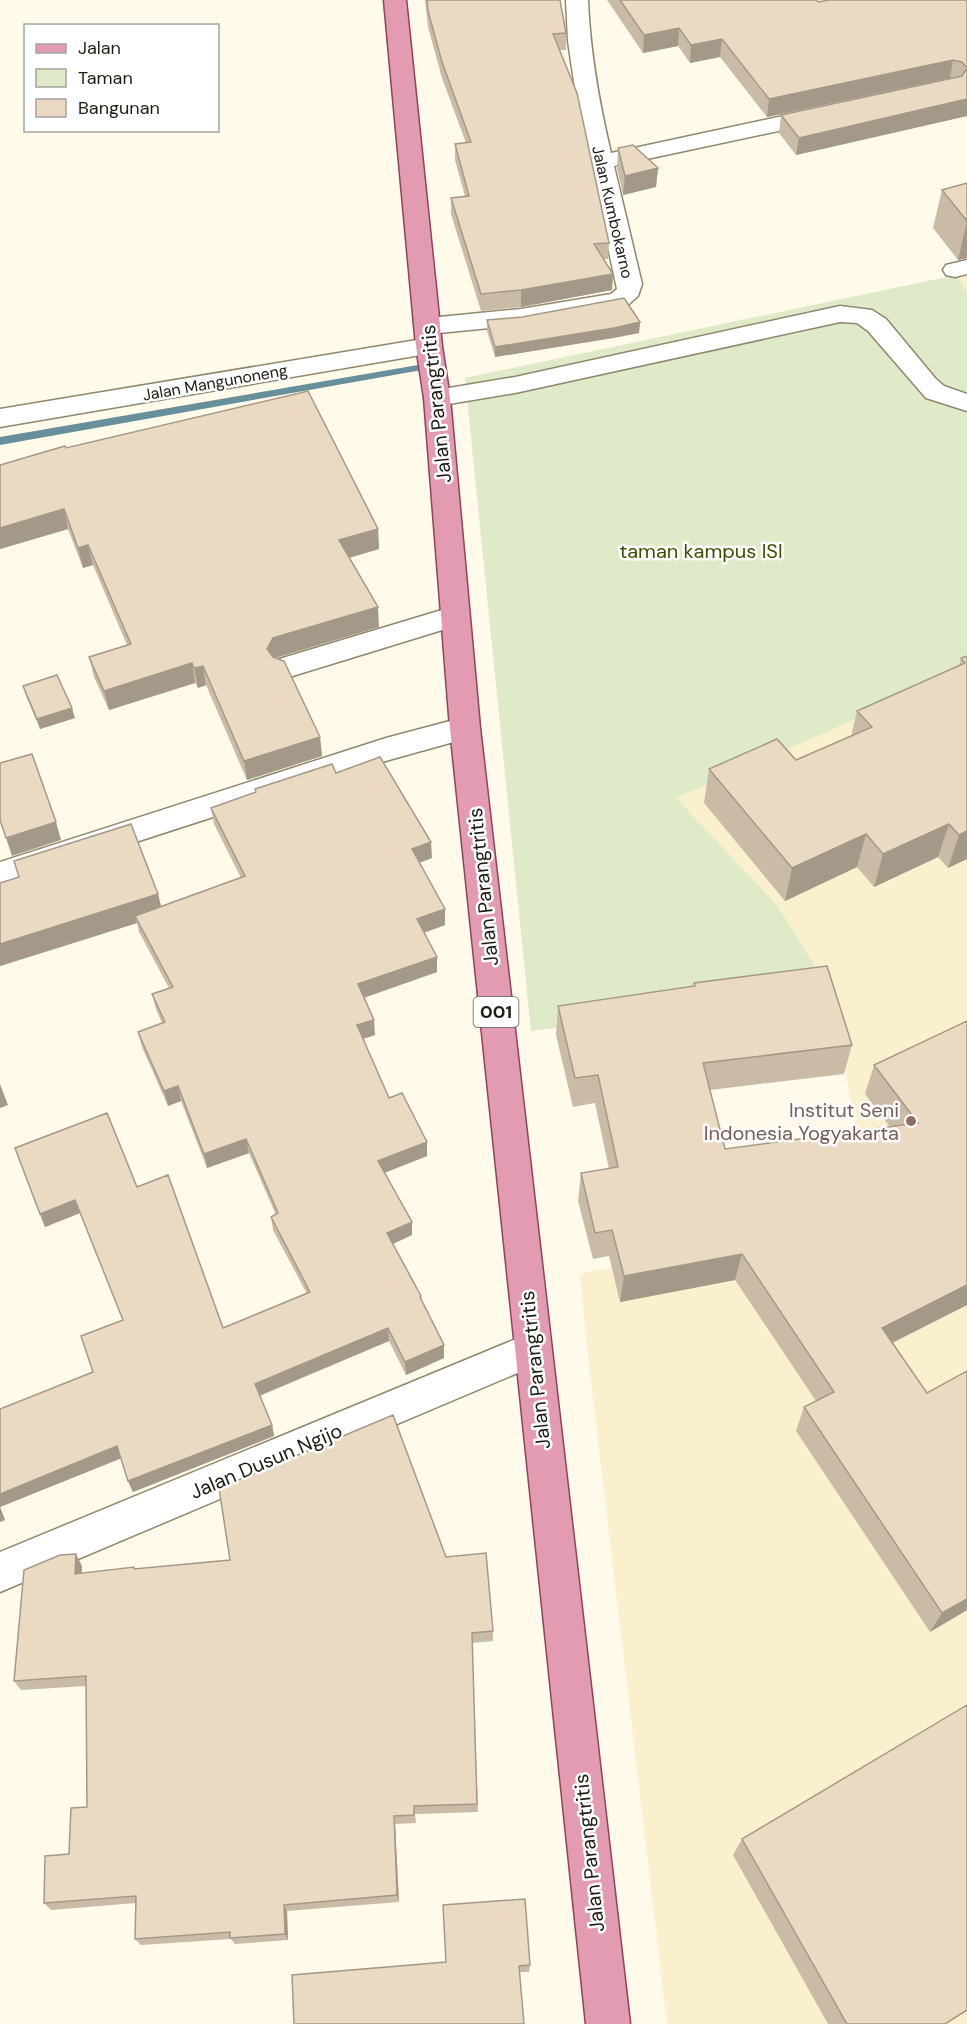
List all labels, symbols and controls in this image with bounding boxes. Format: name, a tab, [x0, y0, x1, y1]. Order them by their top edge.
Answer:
legend	[24, 24, 219, 132]
text: Jalan	[78, 36, 121, 60]
text: Taman	[78, 66, 133, 90]
text: Bangunan	[78, 96, 160, 120]
street label: Jalan Kumbokarno	[587, 144, 638, 281]
street label: Jalan Parangtritis	[415, 324, 457, 484]
street label: Jalan Mangunoneng	[141, 359, 289, 406]
park label: taman kampus ISI	[619, 538, 783, 564]
street label: Jalan Parangtritis	[462, 807, 504, 967]
road number: 001	[474, 997, 518, 1027]
place label: Institut Seni Indonesia Yogyakarta	[704, 1097, 899, 1146]
marker: Institut Seni Indonesia Yogyakarta	[904, 1114, 918, 1128]
street label: Jalan Parangtritis	[514, 1290, 556, 1450]
street label: Jalan Dusun Ngijo	[186, 1417, 346, 1505]
street label: Jalan Parangtritis	[568, 1773, 610, 1933]

